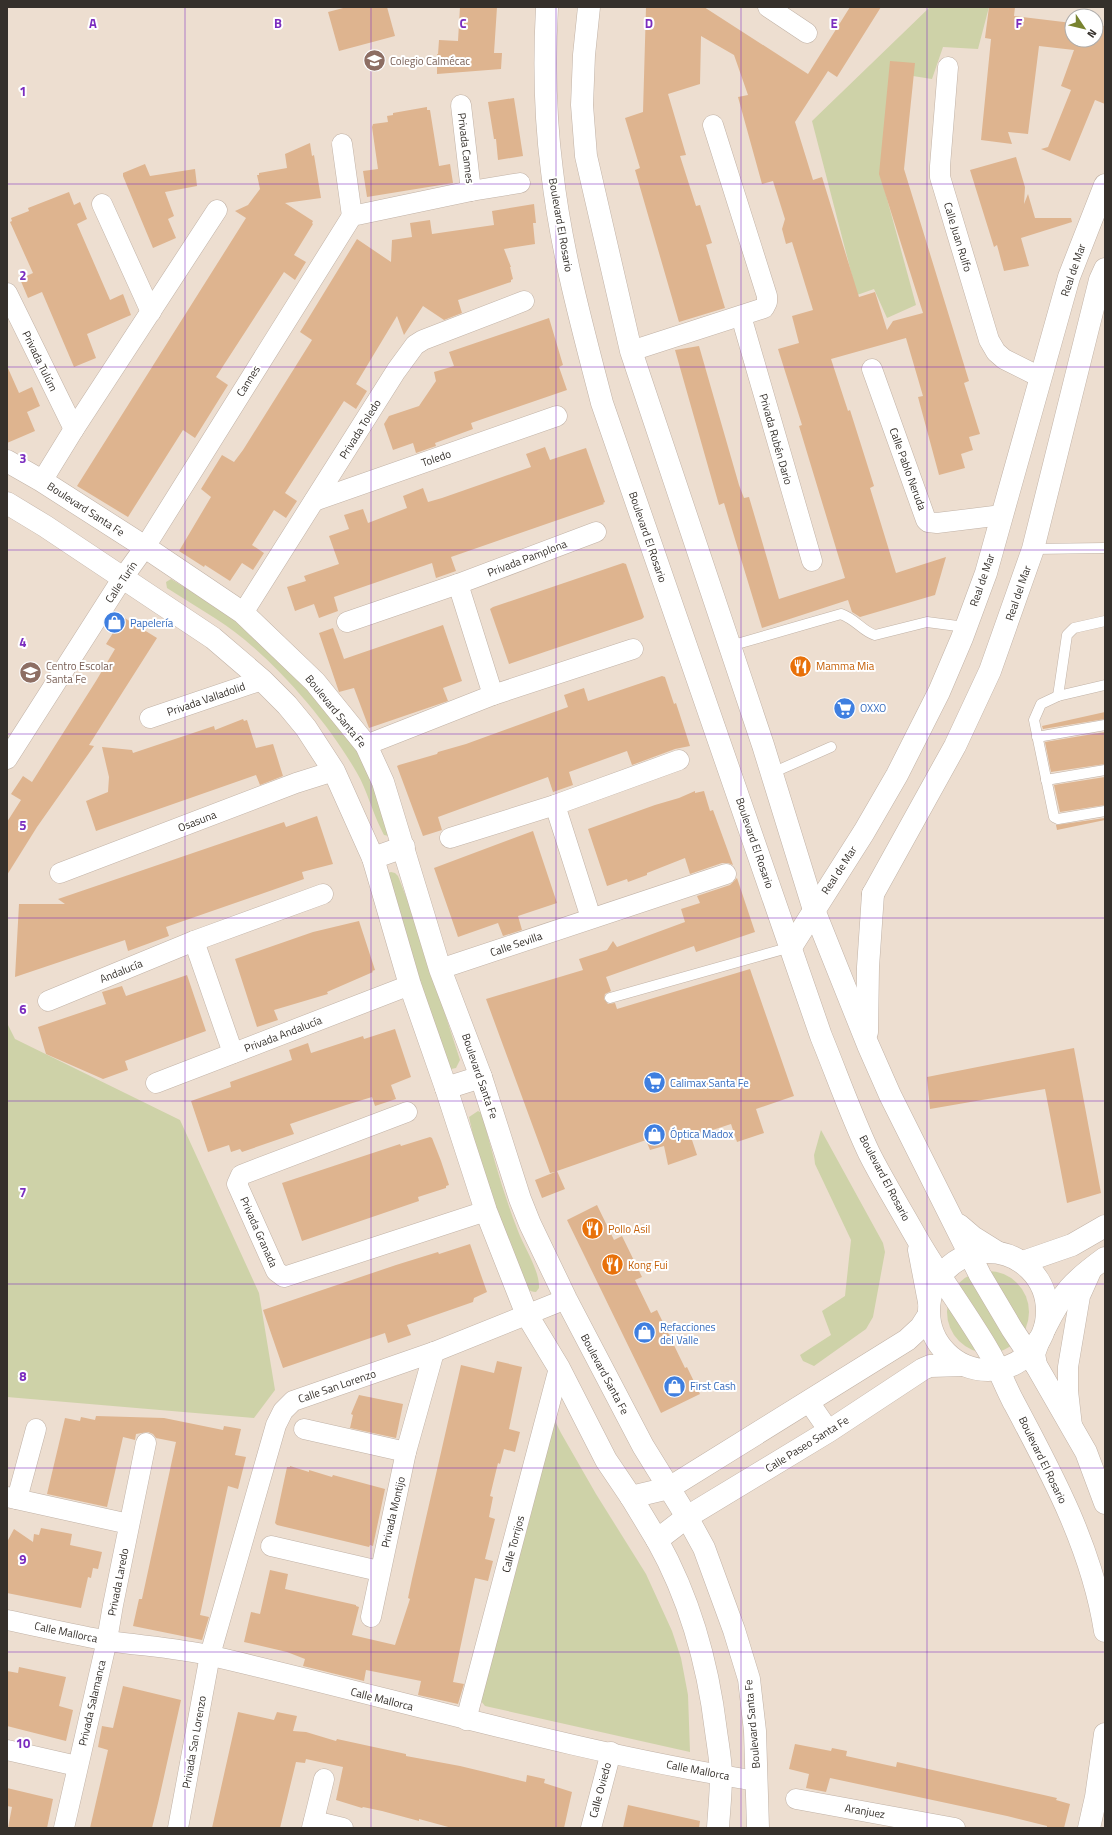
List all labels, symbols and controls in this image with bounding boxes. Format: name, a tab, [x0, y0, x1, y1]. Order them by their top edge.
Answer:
north arrow	[1064, 8, 1104, 48]
text: A	[89, 13, 97, 33]
text: B	[274, 13, 282, 33]
text: C	[459, 13, 467, 33]
text: D	[645, 13, 653, 33]
text: E	[830, 13, 838, 33]
text: F	[1016, 13, 1023, 33]
text: N	[1083, 26, 1101, 41]
school or university icon: Colegio Calmécac	[362, 48, 388, 74]
place label: Colegio Calmécac	[390, 53, 470, 69]
text: 1	[19, 81, 27, 101]
street label: Privada Cannes	[454, 112, 478, 184]
street label: Boulevard El Rosario	[545, 177, 577, 273]
street label: Calle Juan Rulfo	[940, 200, 976, 274]
street label: Real de Mar	[1056, 241, 1090, 299]
text: 2	[19, 265, 27, 285]
street label: Privada Tulúm	[18, 328, 62, 394]
street label: Cannes	[232, 362, 264, 400]
street label: Privada Rubén Dario	[755, 392, 797, 487]
street label: Privada Toledo	[335, 396, 385, 462]
street label: Calle Pablo Neruda	[886, 425, 931, 513]
street label: Toledo	[419, 445, 453, 471]
text: 3	[19, 448, 27, 468]
street label: Boulevard Santa Fe	[44, 478, 128, 540]
street label: Boulevard El Rosario	[625, 489, 671, 585]
street label: Privada Pamplona	[485, 535, 570, 581]
street label: Real de Mar	[965, 551, 999, 609]
street label: Calle Turín	[101, 558, 141, 606]
street label: Real del Mar	[1001, 563, 1035, 623]
shop icon: Papelería	[101, 610, 127, 636]
place label: Papelería	[130, 615, 174, 631]
text: 4	[19, 632, 27, 652]
restaurant icon: Mamma Mia	[788, 653, 814, 679]
place label: Centro Escolar Santa Fe	[46, 658, 113, 687]
place label: Mamma Mia	[816, 658, 875, 674]
school or university icon: Centro Escolar Santa Fe	[18, 659, 44, 685]
street label: Boulevard Santa Fe	[302, 671, 371, 751]
street label: Privada Valladolid	[165, 678, 247, 720]
supermarket icon: OXXO	[832, 695, 858, 721]
place label: OXXO	[860, 700, 886, 716]
street label: Boulevard El Rosario	[732, 795, 778, 891]
street label: Osasuna	[175, 806, 219, 836]
text: 5	[19, 815, 27, 835]
street label: Real de Mar	[817, 842, 861, 897]
street label: Calle Sevilla	[488, 927, 545, 960]
street label: Andalucía	[97, 955, 145, 987]
text: 6	[19, 999, 27, 1019]
street label: Privada Andalucía	[242, 1012, 325, 1056]
street label: Boulevard Santa Fe	[458, 1031, 502, 1121]
supermarket icon: Calimax Santa Fe	[641, 1070, 667, 1096]
place label: Calimax Santa Fe	[670, 1075, 749, 1091]
shop icon: Óptica Madox	[642, 1121, 668, 1147]
place label: Óptica Madox	[670, 1126, 733, 1142]
street label: Boulevard El Rosario	[856, 1132, 915, 1224]
text: 7	[19, 1182, 27, 1202]
street label: Privada Granada	[236, 1194, 282, 1270]
restaurant icon: Pollo Asil	[580, 1216, 606, 1242]
place label: Pollo Asil	[608, 1221, 650, 1237]
restaurant icon: Kong Fui	[600, 1252, 626, 1278]
place label: Kong Fui	[628, 1257, 668, 1273]
place label: Refacciones del Valle	[660, 1319, 716, 1348]
shop icon: Refacciones del Valle	[632, 1320, 658, 1346]
street label: Boulevard Santa Fe	[577, 1331, 633, 1418]
street label: Calle San Lorenzo	[296, 1365, 378, 1407]
text: 8	[19, 1366, 27, 1386]
shop icon: First Cash	[662, 1373, 688, 1399]
place label: First Cash	[690, 1378, 736, 1394]
street label: Calle Paseo Santa Fe	[762, 1412, 852, 1476]
street label: Boulevard El Rosario	[1015, 1414, 1071, 1506]
street label: Privada Montijo	[377, 1475, 409, 1549]
street label: Calle Torrijos	[498, 1514, 528, 1574]
street label: Privada Laredo	[104, 1546, 132, 1617]
text: 9	[19, 1549, 27, 1569]
street label: Calle Mallorca	[33, 1618, 100, 1647]
street label: Privada Salamanca	[74, 1658, 110, 1748]
street label: Boulevard Santa Fe	[740, 1678, 764, 1769]
street label: Calle Mallorca	[349, 1683, 416, 1715]
street label: Privada San Lorenzo	[178, 1694, 210, 1790]
text: 10	[16, 1733, 30, 1753]
street label: Calle Mallorca	[665, 1756, 732, 1784]
street label: Calle Oviedo	[585, 1760, 615, 1819]
street label: Aranjuez	[844, 1800, 886, 1822]

